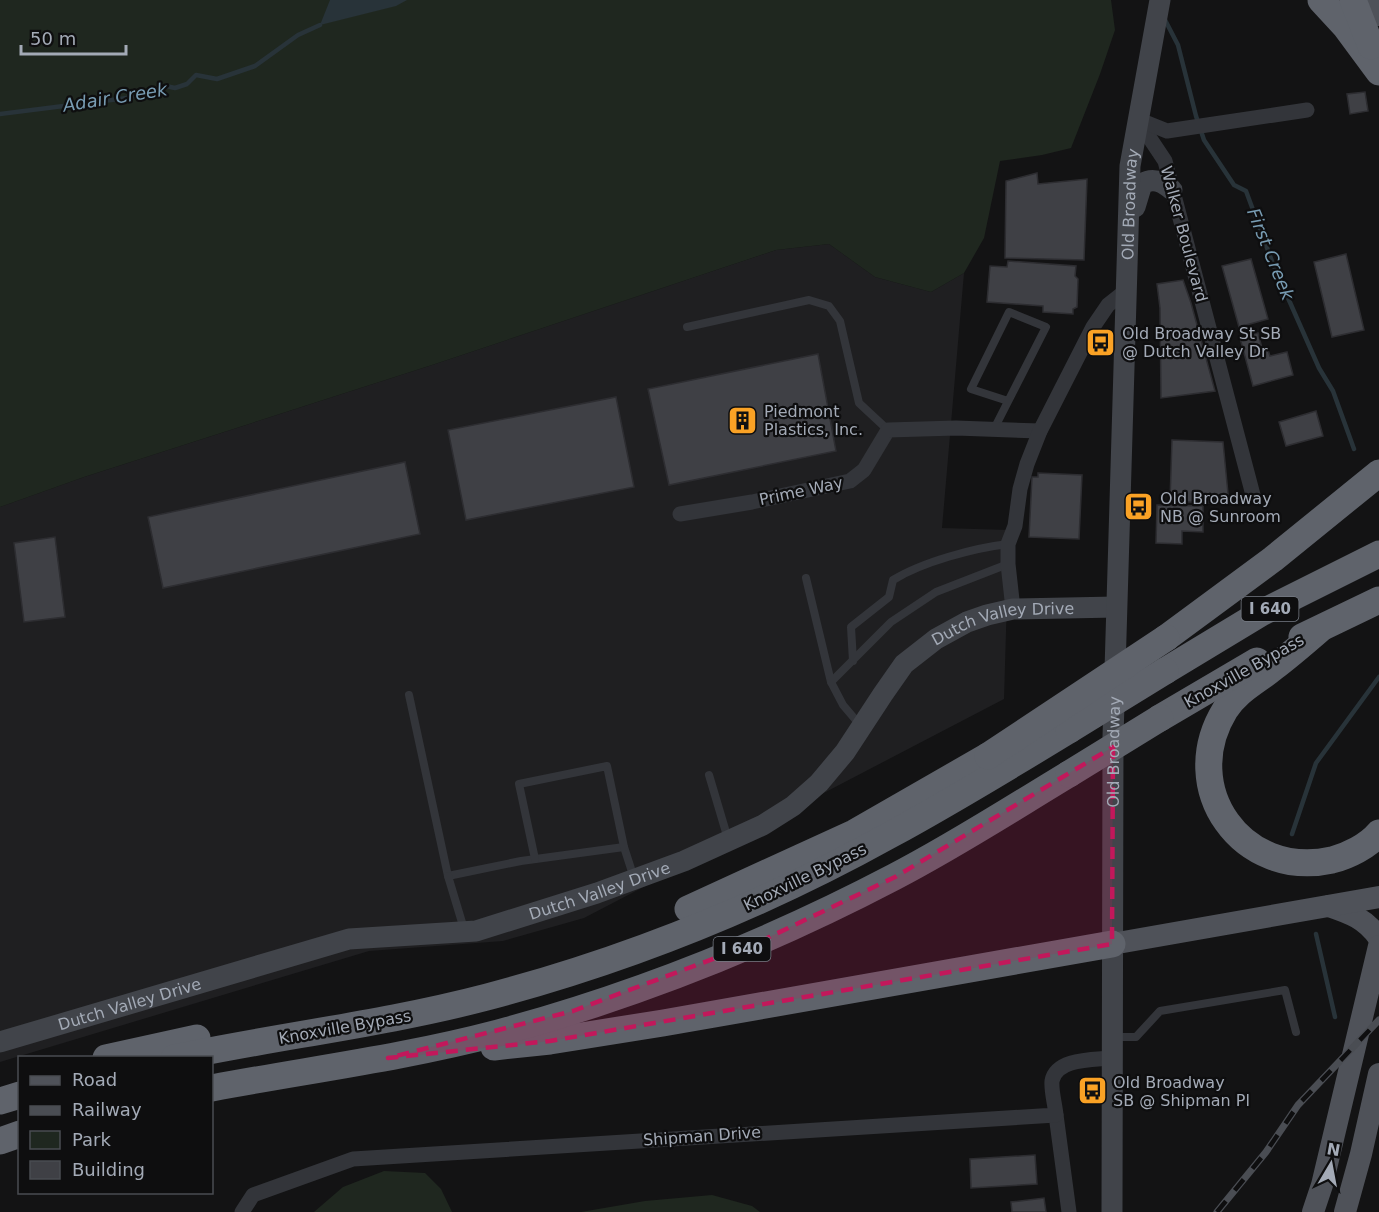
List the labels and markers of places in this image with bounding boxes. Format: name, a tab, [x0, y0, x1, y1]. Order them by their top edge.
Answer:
place label: Old Broadway St SB @ Dutch Valley Dr	[1122, 324, 1281, 361]
bus stop icon: Old Broadway St SB @ Dutch Valley Dr	[1085, 326, 1117, 358]
place label: Piedmont Plastics, Inc.	[764, 402, 863, 439]
building icon: Piedmont Plastics, Inc.	[727, 404, 759, 436]
place label: Old Broadway NB @ Sunroom	[1160, 489, 1281, 526]
bus stop icon: Old Broadway NB @ Sunroom	[1123, 491, 1155, 523]
place label: Old Broadway SB @ Shipman Pl	[1113, 1073, 1250, 1110]
bus stop icon: Old Broadway SB @ Shipman Pl	[1076, 1075, 1108, 1107]

